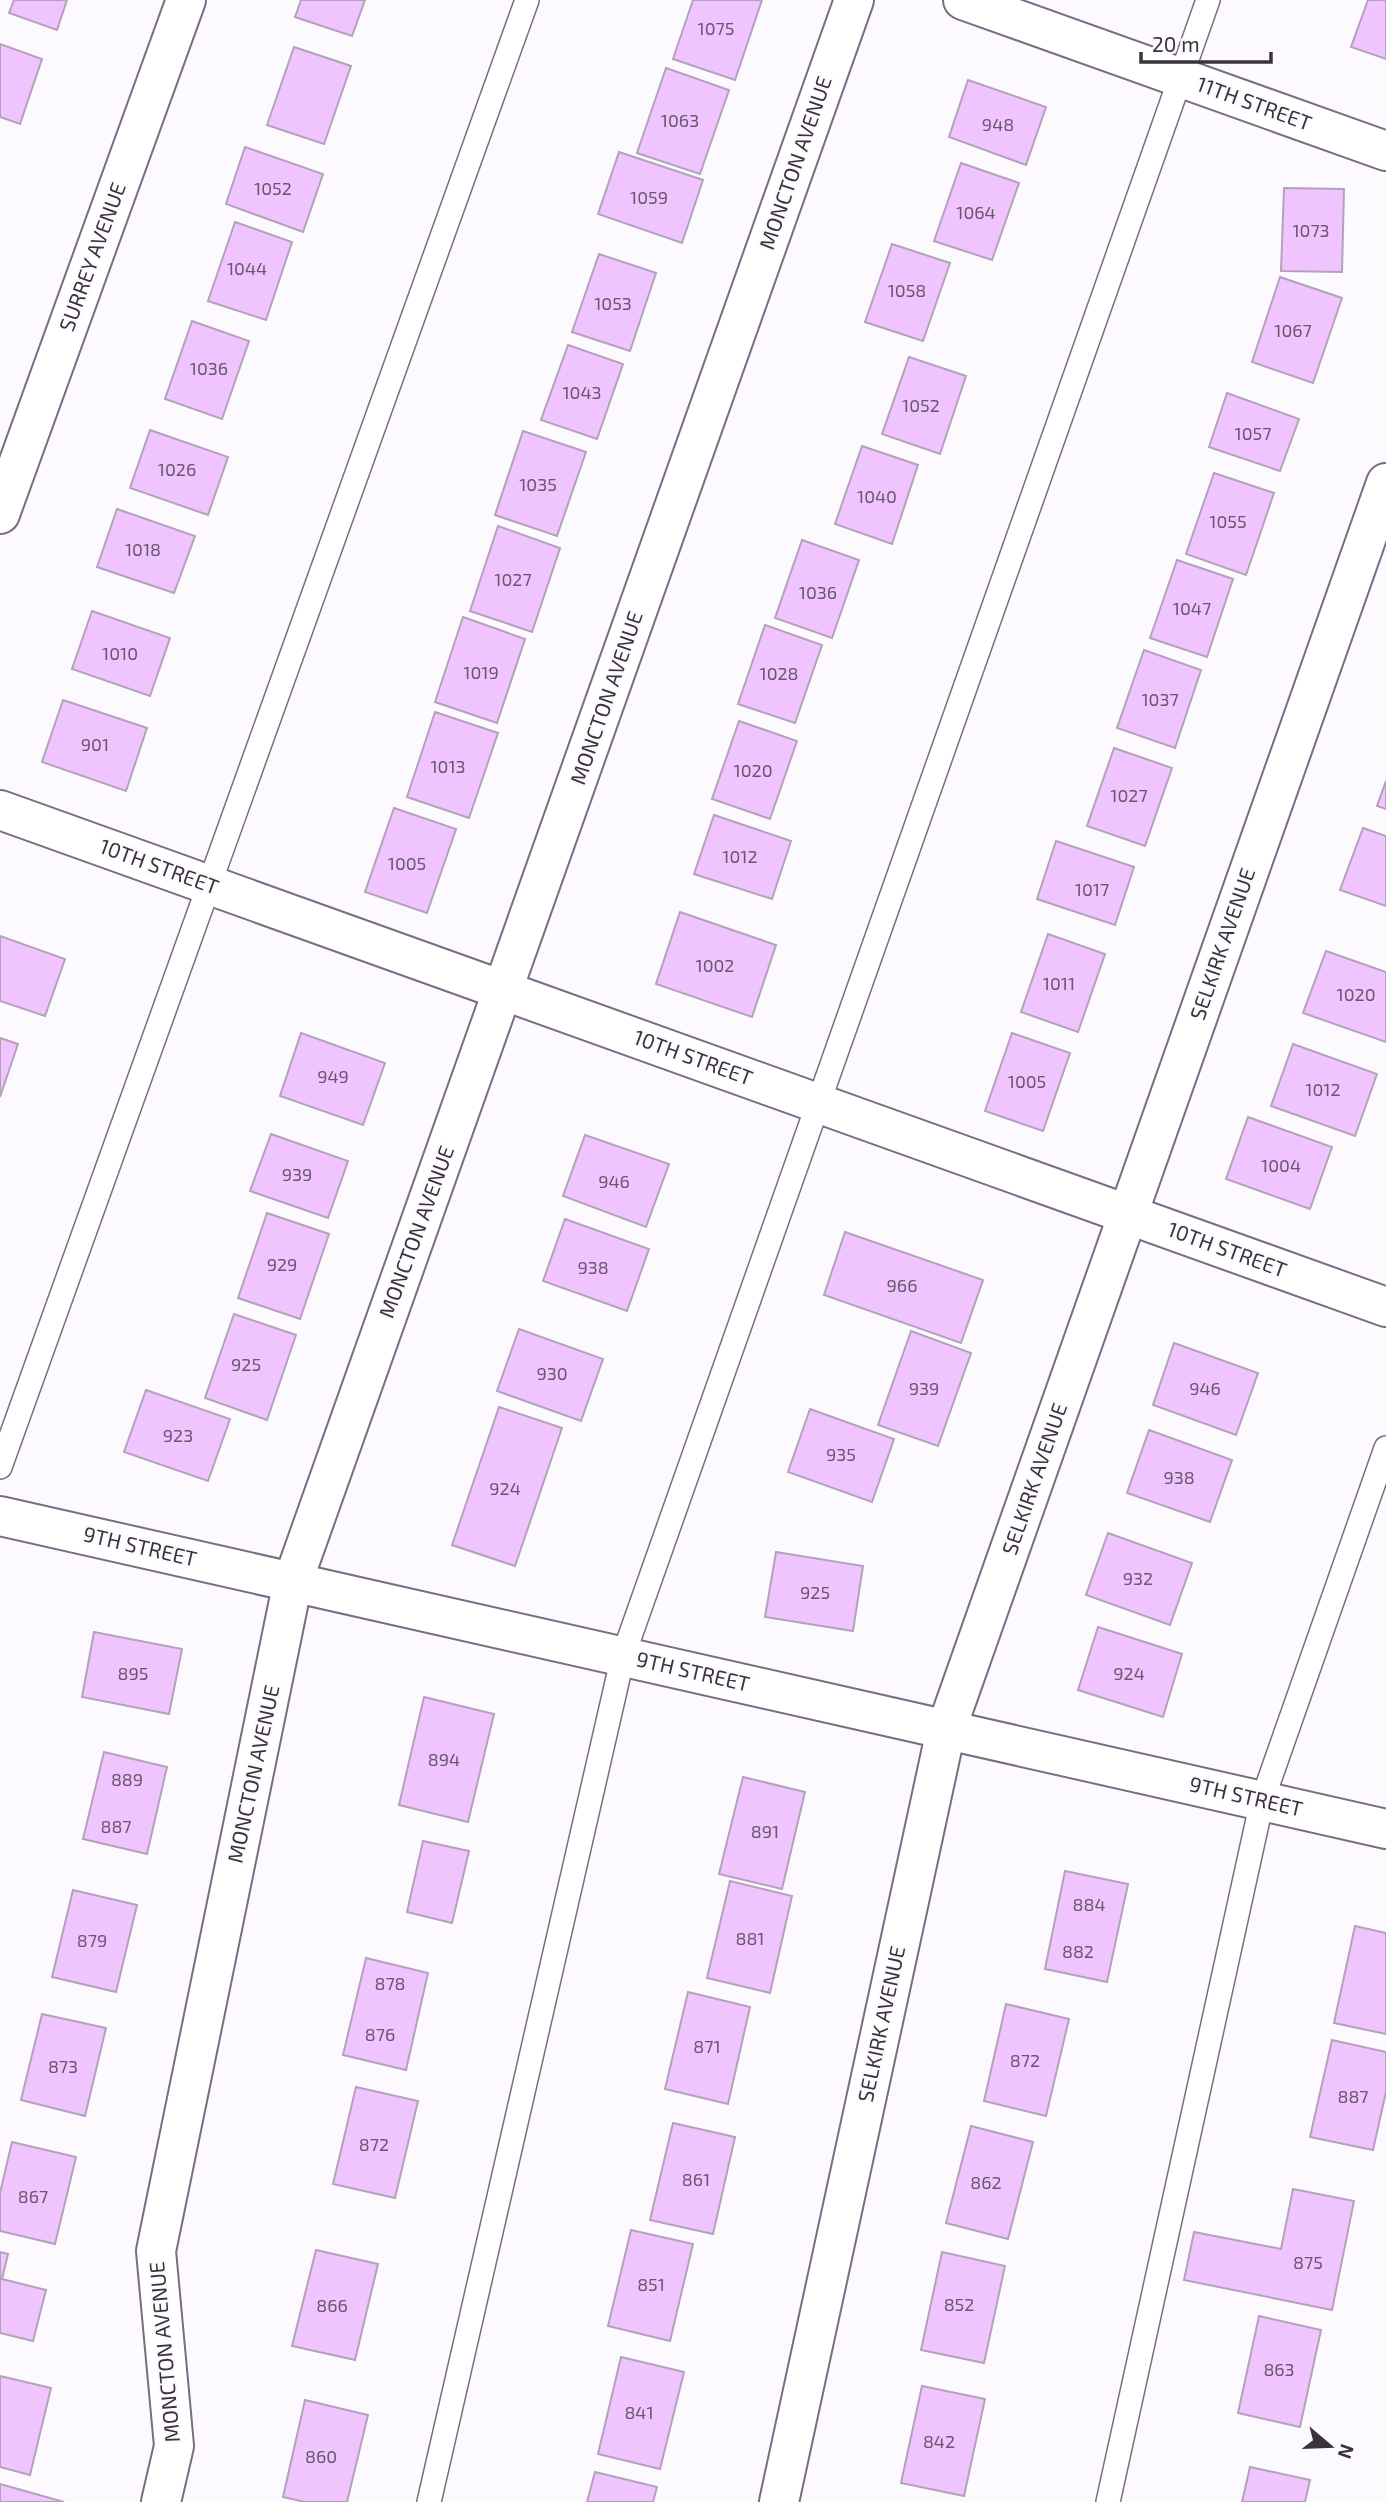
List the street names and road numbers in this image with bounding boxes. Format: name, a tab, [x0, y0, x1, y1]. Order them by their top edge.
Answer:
street label: 11TH STREET	[1194, 70, 1315, 135]
street label: MONCTON AVENUE	[753, 73, 836, 252]
street label: SURREY AVENUE	[53, 179, 130, 334]
street label: MONCTON AVENUE	[564, 608, 647, 787]
street label: 10TH STREET	[97, 833, 222, 899]
street label: SELKIRK AVENUE	[1184, 864, 1259, 1023]
street label: 10TH STREET	[631, 1024, 756, 1090]
street label: MONCTON AVENUE	[373, 1142, 458, 1321]
street label: 10TH STREET	[1165, 1216, 1290, 1282]
street label: SELKIRK AVENUE	[996, 1399, 1071, 1558]
street label: 9TH STREET	[81, 1520, 199, 1571]
street label: 9TH STREET	[634, 1645, 752, 1696]
street label: MONCTON AVENUE	[221, 1682, 284, 1865]
street label: 9TH STREET	[1187, 1770, 1305, 1821]
street label: SELKIRK AVENUE	[852, 1943, 909, 2104]
street label: MONCTON AVENUE	[143, 2261, 184, 2444]

